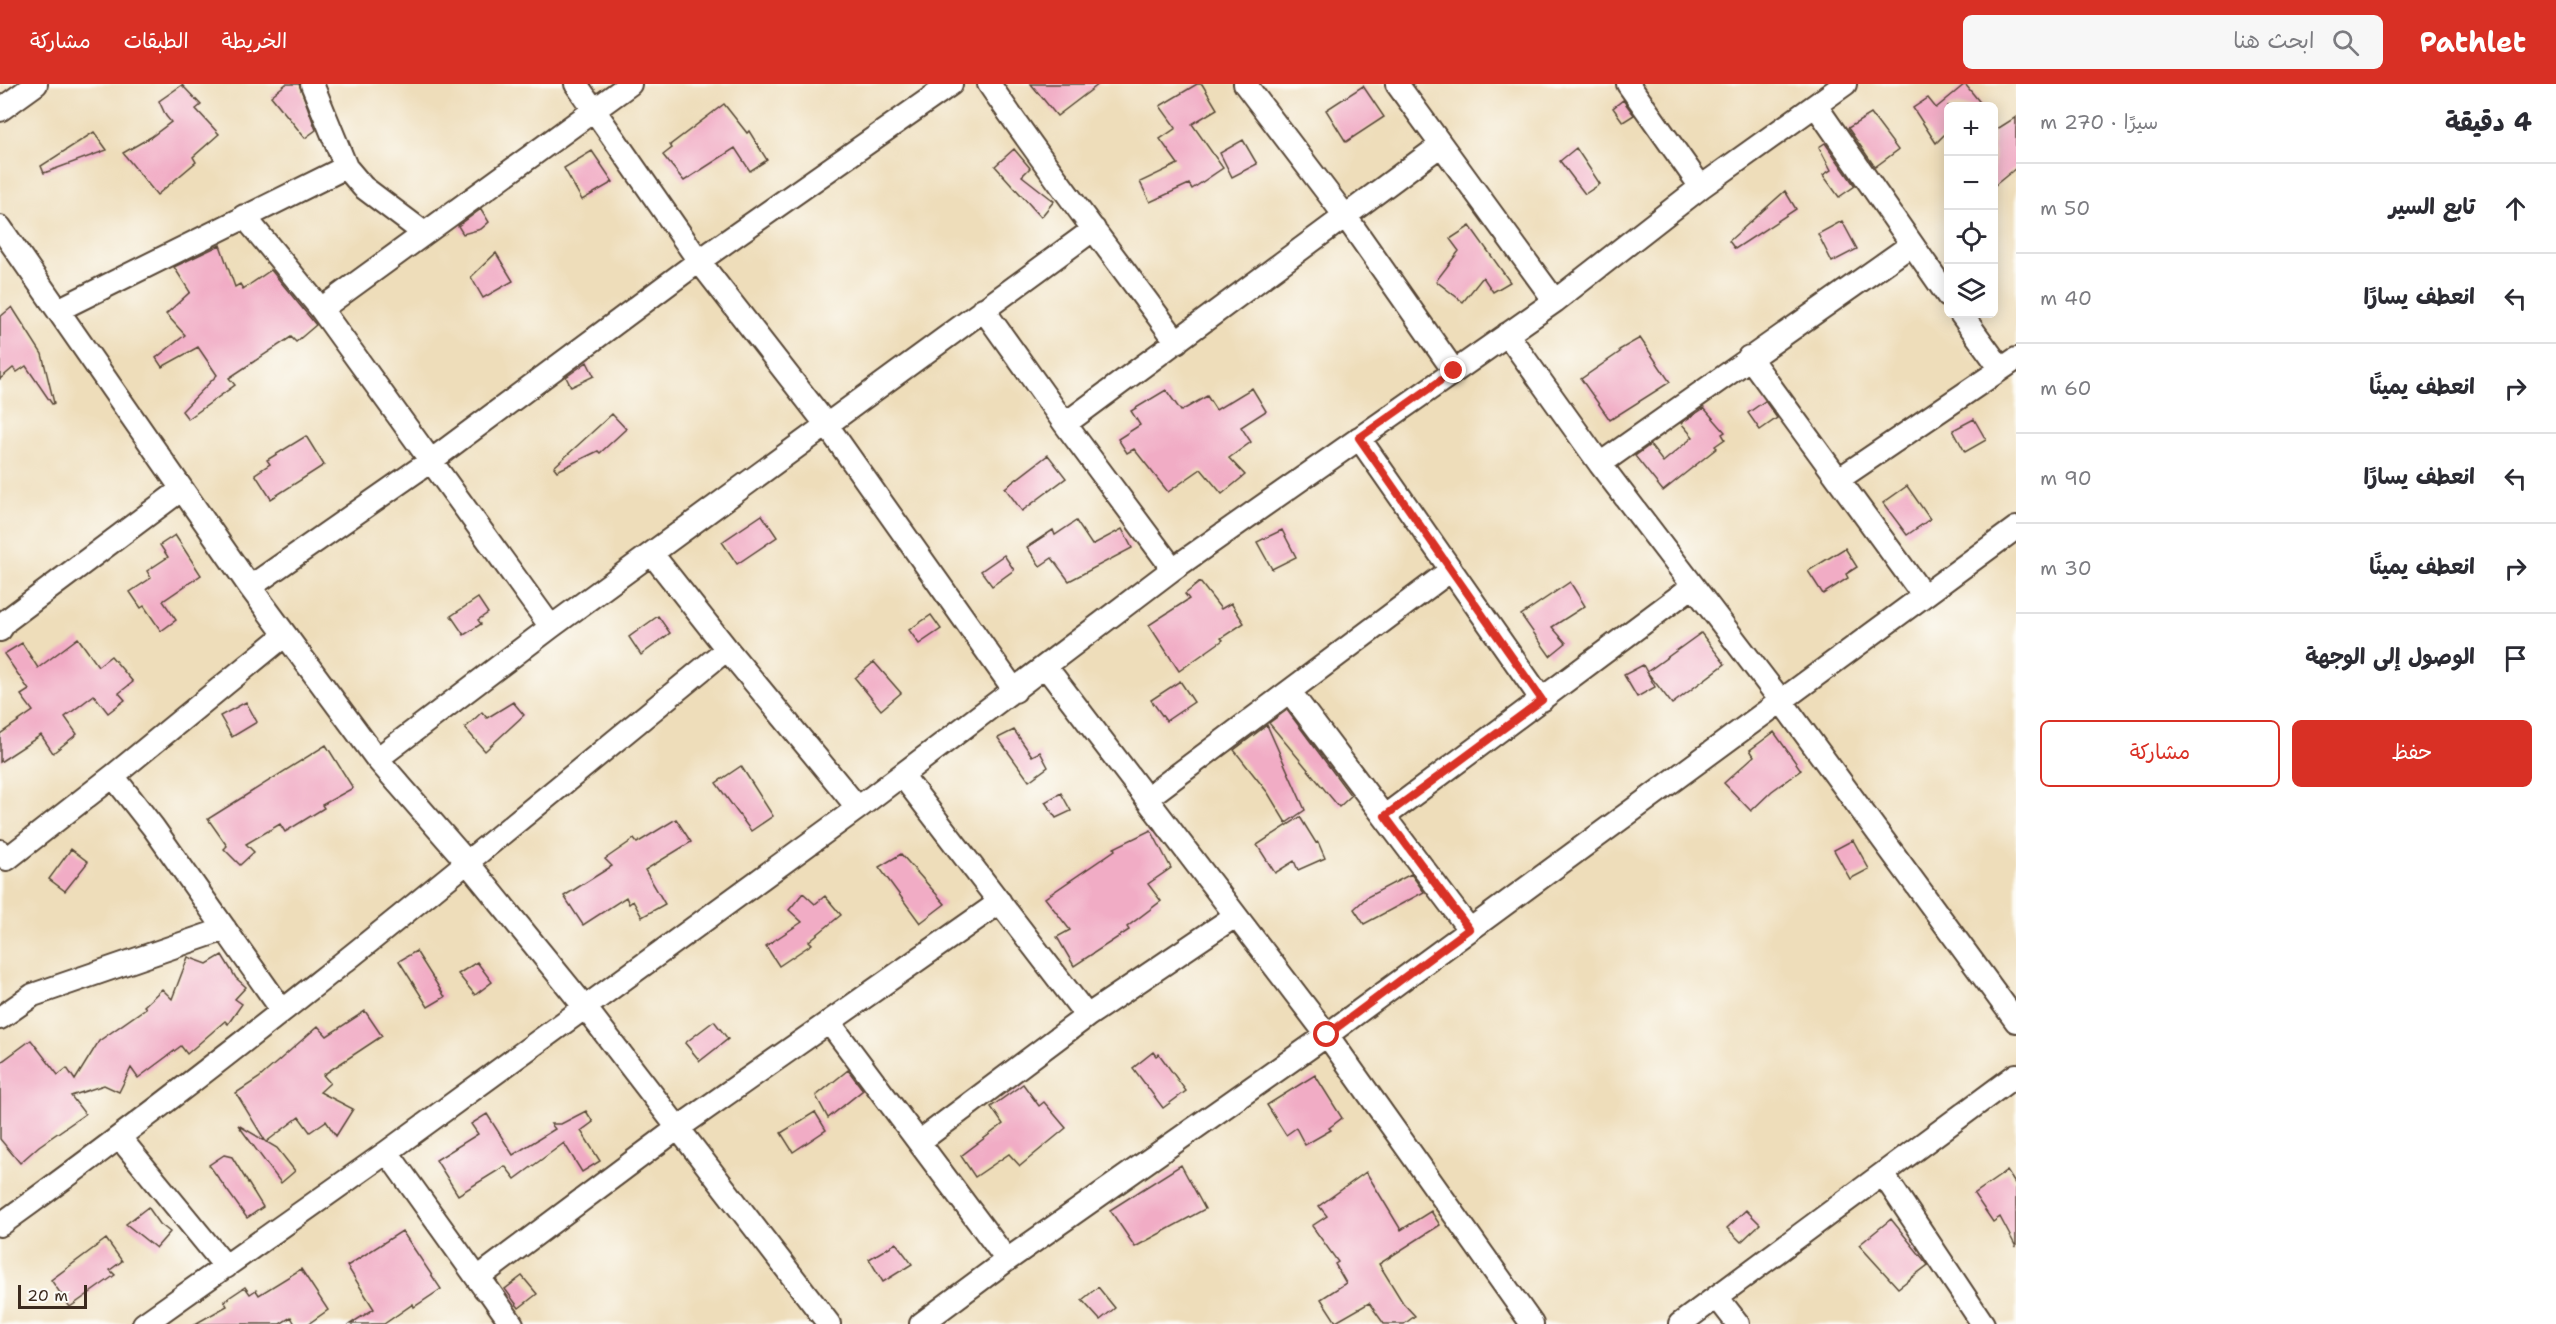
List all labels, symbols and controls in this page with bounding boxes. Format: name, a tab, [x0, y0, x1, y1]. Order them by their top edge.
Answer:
search box	[1963, 15, 2383, 69]
text: Pathlet	[2419, 23, 2526, 61]
text: ابحث هنا	[2233, 26, 2314, 55]
icon: search	[2329, 26, 2362, 59]
text: مشاركة	[30, 27, 91, 55]
text: الطبقات	[124, 27, 189, 55]
text: الخريطة	[222, 27, 287, 55]
map controls	[1944, 102, 1998, 318]
button: +	[1944, 102, 1998, 156]
text: 4 دقيقة	[2445, 104, 2532, 139]
text: سيرًا · 270 m	[2040, 109, 2158, 135]
button: −	[1944, 156, 1998, 210]
text: تابع السير	[2389, 192, 2475, 221]
icon: ahead	[2499, 192, 2532, 225]
text: 50 m	[2040, 195, 2090, 221]
button: locate	[1944, 210, 1998, 264]
button: layers	[1944, 264, 1998, 318]
text: انعطف يسارًا	[2363, 282, 2475, 311]
icon: left	[2499, 282, 2532, 315]
text: 40 m	[2040, 285, 2092, 311]
route end	[1440, 357, 1466, 383]
text: انعطف يمينًا	[2369, 372, 2475, 401]
icon: right	[2499, 372, 2532, 405]
text: 60 m	[2040, 375, 2092, 401]
text: انعطف يسارًا	[2363, 462, 2475, 491]
icon: left	[2499, 462, 2532, 495]
text: 90 m	[2040, 465, 2092, 491]
text: انعطف يمينًا	[2369, 552, 2475, 581]
icon: right	[2499, 552, 2532, 585]
text: 30 m	[2040, 555, 2092, 581]
text: الوصول إلى الوجهة	[2305, 642, 2475, 671]
icon: arrive	[2499, 642, 2532, 675]
button: مشاركة	[2040, 720, 2280, 787]
button: حفظ	[2292, 720, 2532, 787]
route start	[1313, 1021, 1339, 1047]
scale bar	[18, 1282, 87, 1310]
text: 20 m	[27, 1285, 68, 1306]

